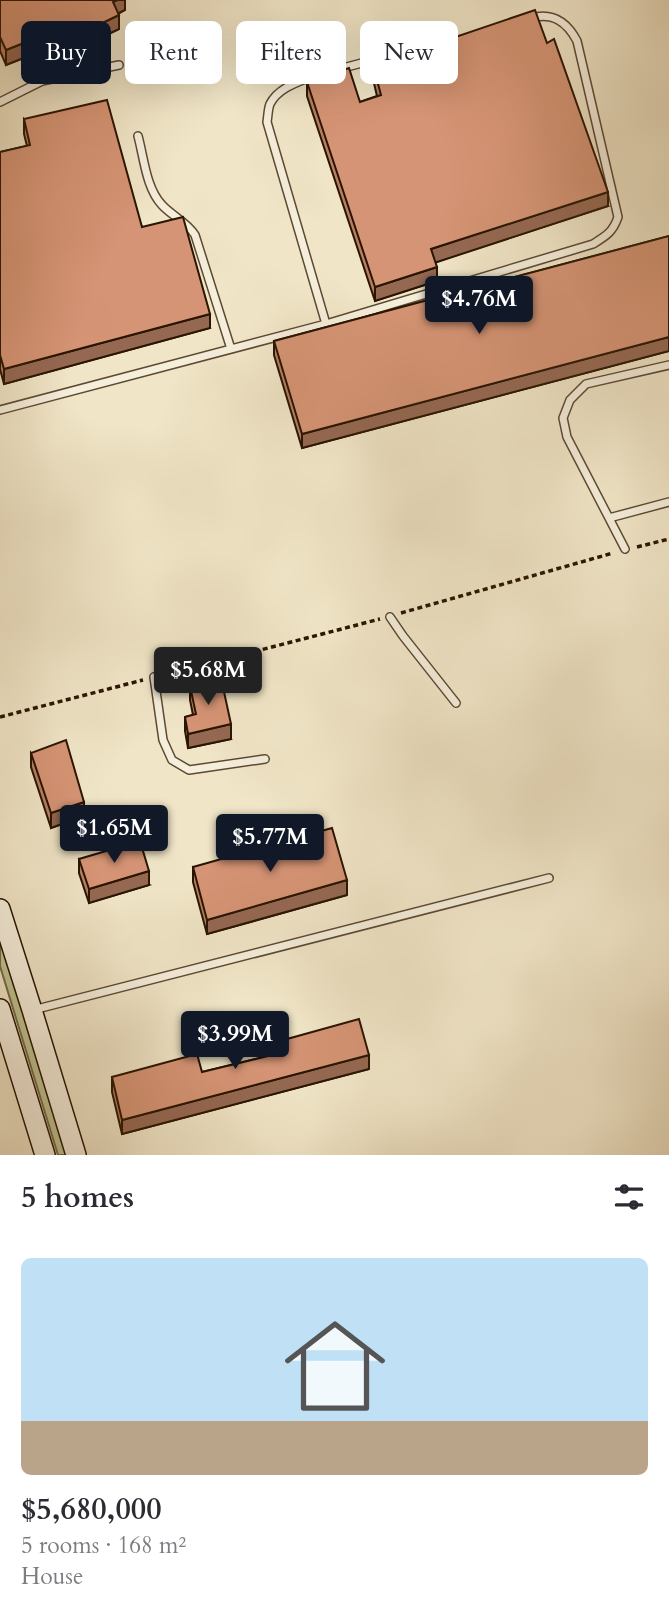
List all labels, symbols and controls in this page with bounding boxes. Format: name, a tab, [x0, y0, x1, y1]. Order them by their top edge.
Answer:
chip: Buy	[21, 21, 111, 84]
chip: Rent	[125, 21, 222, 84]
chip: Filters	[236, 21, 346, 84]
chip: New	[360, 21, 458, 84]
pin: $4.76M	[422, 276, 536, 336]
text: $4.76M	[441, 283, 517, 314]
pin: $5.68M	[151, 648, 265, 707]
text: $5.68M	[170, 654, 246, 685]
pin: $1.65M	[57, 806, 171, 865]
text: $1.65M	[76, 812, 152, 843]
pin: $5.77M	[213, 814, 327, 874]
text: $5.77M	[232, 821, 308, 852]
pin: $3.99M	[178, 1012, 292, 1071]
text: $3.99M	[197, 1018, 273, 1049]
text: 5 homes	[21, 1177, 134, 1218]
icon: filters	[610, 1178, 648, 1216]
icon: home	[272, 1303, 398, 1429]
text: $5,680,000	[21, 1489, 162, 1530]
text: 5 rooms · 168 m²	[21, 1530, 186, 1561]
text: House	[21, 1561, 83, 1592]

